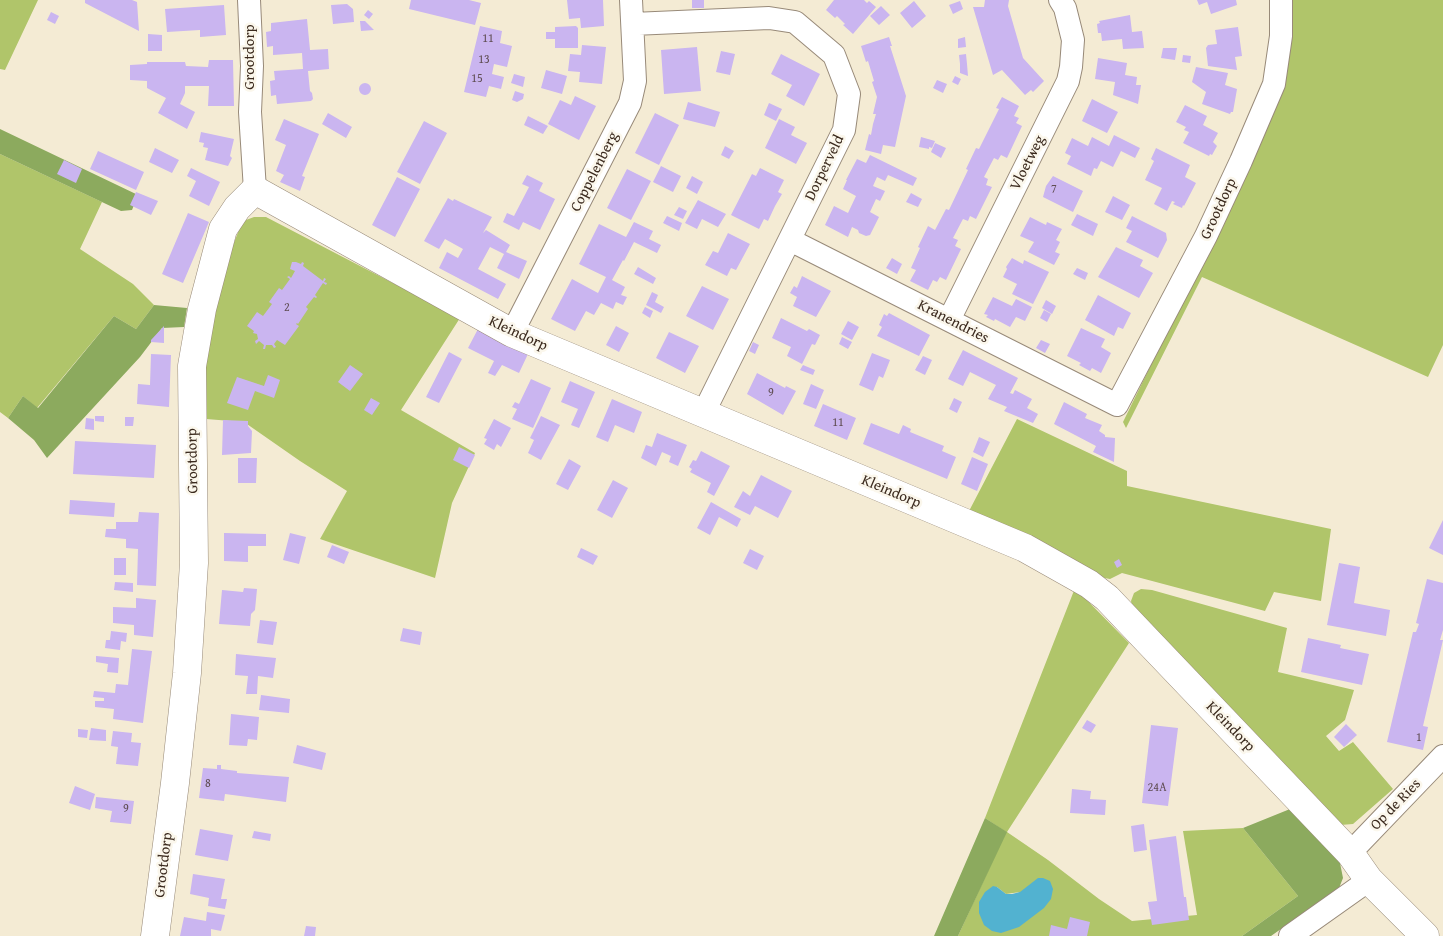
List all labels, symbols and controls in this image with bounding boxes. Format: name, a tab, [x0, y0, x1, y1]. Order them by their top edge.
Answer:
street label: Grootdorp	[241, 24, 259, 90]
house number: 11	[482, 32, 494, 46]
house number: 13	[478, 53, 490, 67]
house number: 15	[471, 72, 483, 86]
street label: Coppelenberg	[567, 129, 623, 215]
street label: Dorperveld	[801, 132, 849, 204]
street label: Vloetweg	[1007, 133, 1049, 193]
street label: Grootdorp	[1197, 176, 1241, 242]
house number: 7	[1051, 183, 1057, 197]
street label: Kranendries	[914, 296, 992, 348]
house number: 2	[284, 301, 290, 315]
street label: Kleindorp	[486, 313, 550, 355]
house number: 9	[768, 386, 774, 400]
house number: 11	[832, 416, 844, 430]
street label: Grootdorp	[183, 428, 203, 494]
street label: Kleindorp	[859, 471, 923, 513]
street label: Kleindorp	[1202, 698, 1258, 756]
house number: 1	[1416, 731, 1422, 745]
street label: Op de Ries	[1367, 775, 1425, 835]
house number: 8	[205, 777, 211, 791]
house number: 24A	[1148, 781, 1166, 795]
house number: 9	[123, 802, 129, 816]
street label: Grootdorp	[151, 831, 177, 899]

